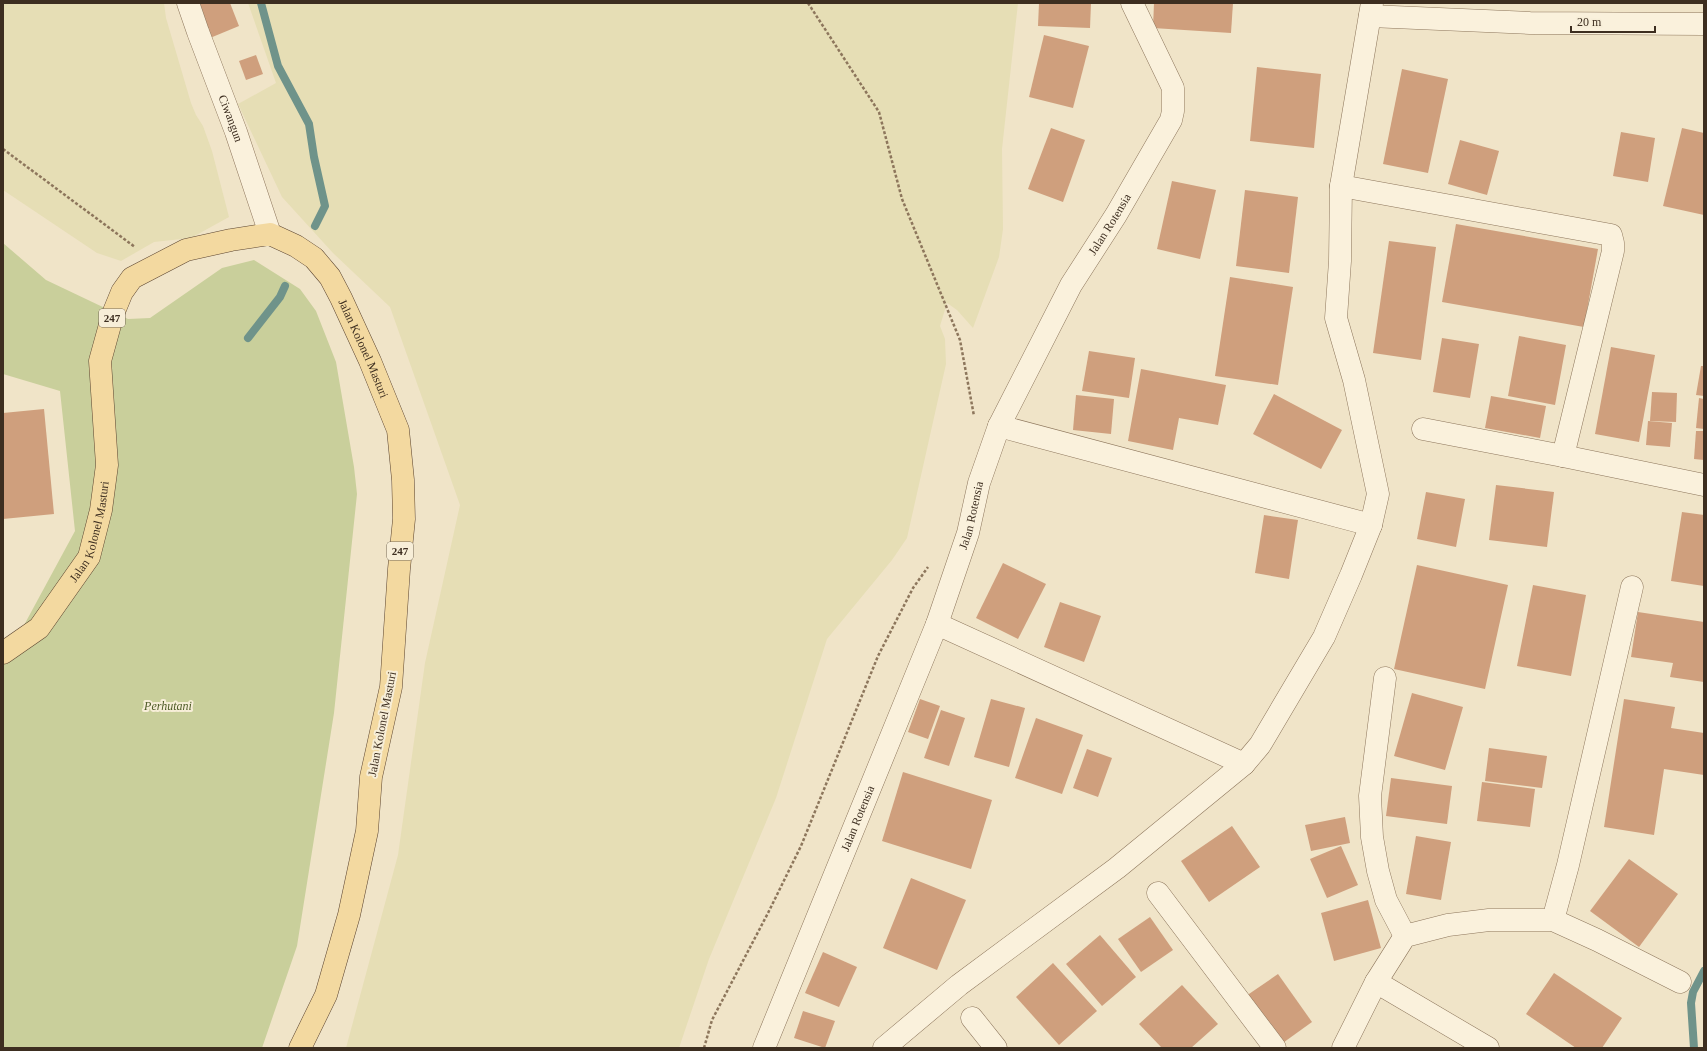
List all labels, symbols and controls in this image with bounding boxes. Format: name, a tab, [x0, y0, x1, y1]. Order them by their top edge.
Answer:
scale bar	[1571, 8, 1655, 34]
text: 20 m	[1577, 15, 1602, 29]
street label: Ciwangun	[215, 93, 246, 144]
street label: Jalan Rotensia	[1085, 190, 1134, 258]
street label: Jalan Kolonel Masturi	[335, 297, 391, 401]
road number: 247	[99, 309, 125, 327]
street label: Jalan Kolonel Masturi	[67, 479, 112, 585]
street label: Jalan Rotensia	[956, 479, 986, 551]
road number: 247	[387, 542, 413, 560]
street label: Jalan Kolonel Masturi	[365, 670, 399, 778]
park label: Perhutani	[143, 699, 192, 713]
street label: Jalan Rotensia	[838, 783, 878, 853]

